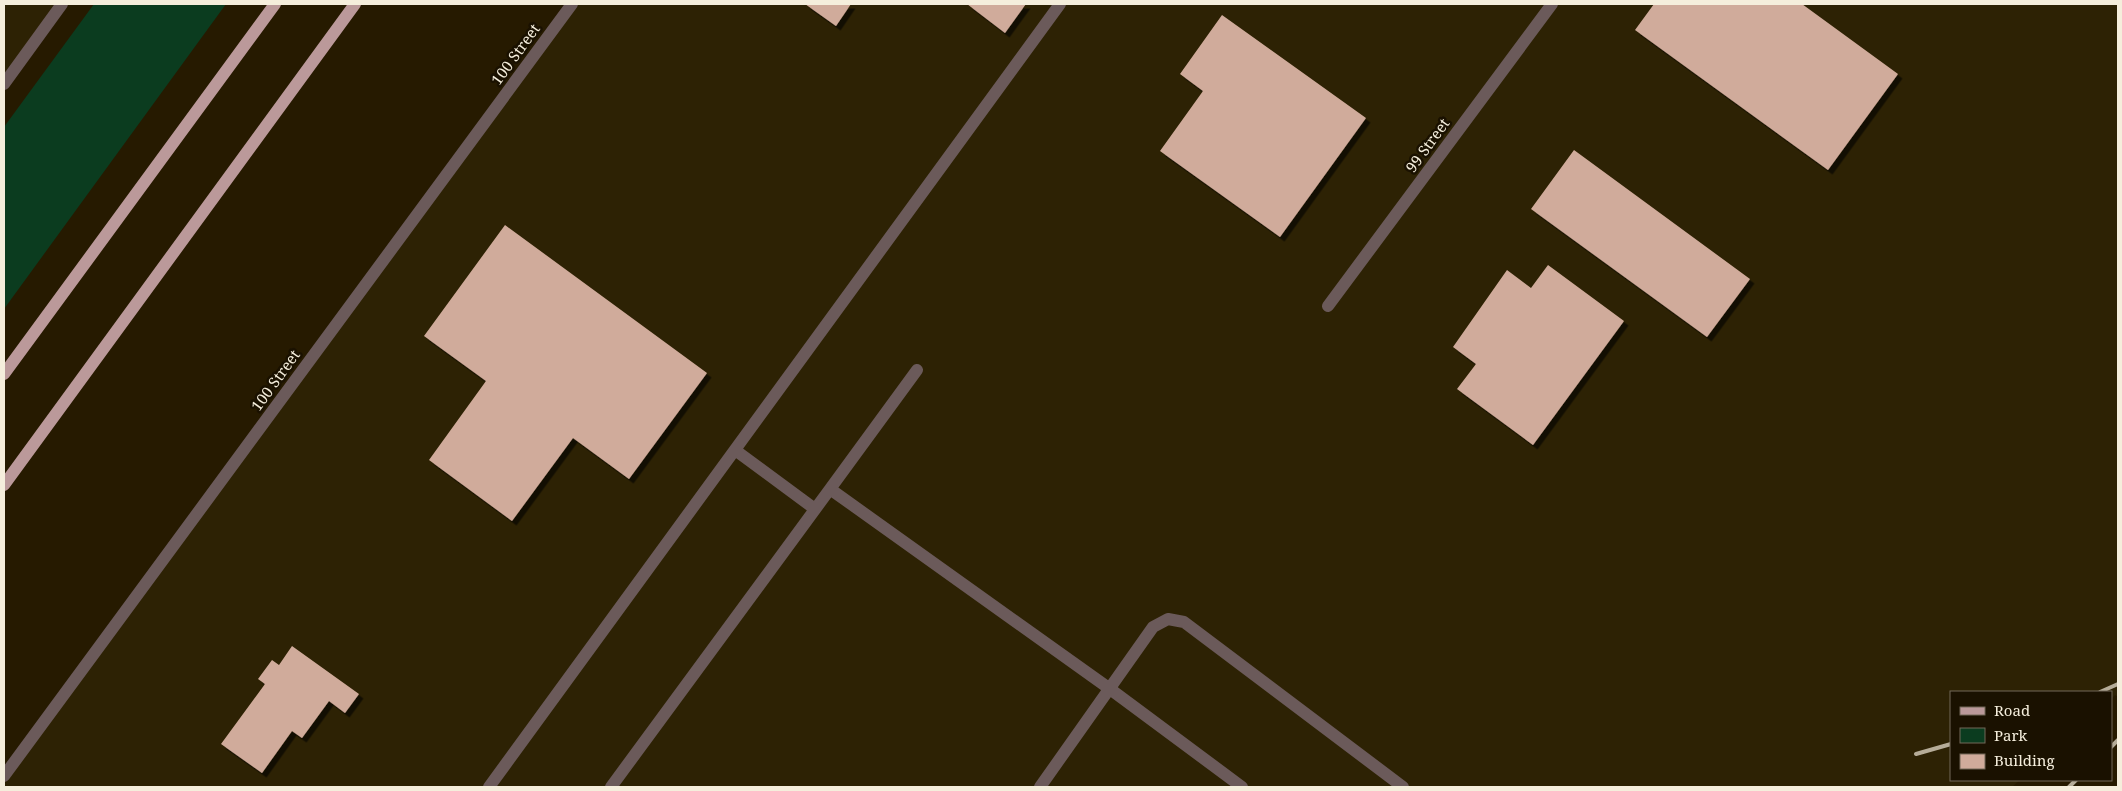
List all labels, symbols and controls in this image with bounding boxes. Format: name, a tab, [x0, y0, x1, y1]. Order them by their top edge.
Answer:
street label: 100 Street	[486, 19, 544, 89]
street label: 99 Street	[1401, 114, 1453, 176]
street label: 100 Street	[246, 345, 304, 415]
legend	[1950, 691, 2112, 781]
text: Road	[1994, 700, 2030, 720]
text: Park	[1994, 725, 2028, 745]
text: Building	[1994, 750, 2055, 770]

